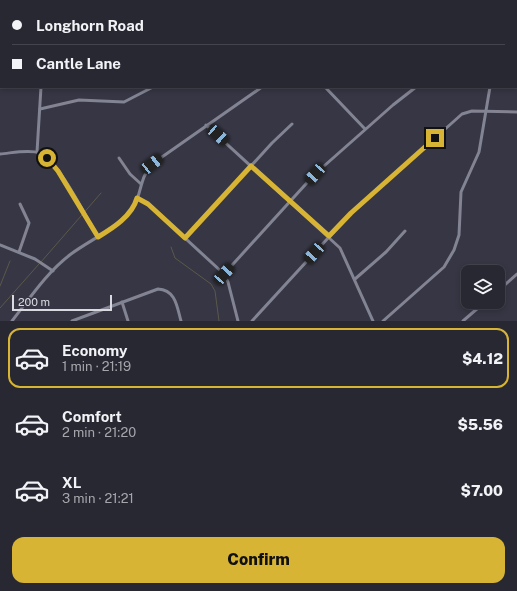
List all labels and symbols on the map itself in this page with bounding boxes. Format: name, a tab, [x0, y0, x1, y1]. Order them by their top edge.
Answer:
car	[205, 123, 231, 147]
route end	[426, 129, 444, 147]
route start	[38, 149, 56, 167]
car	[139, 152, 165, 176]
car	[303, 161, 327, 187]
car	[302, 240, 326, 266]
car	[212, 261, 236, 287]
scale bar	[12, 293, 112, 312]

